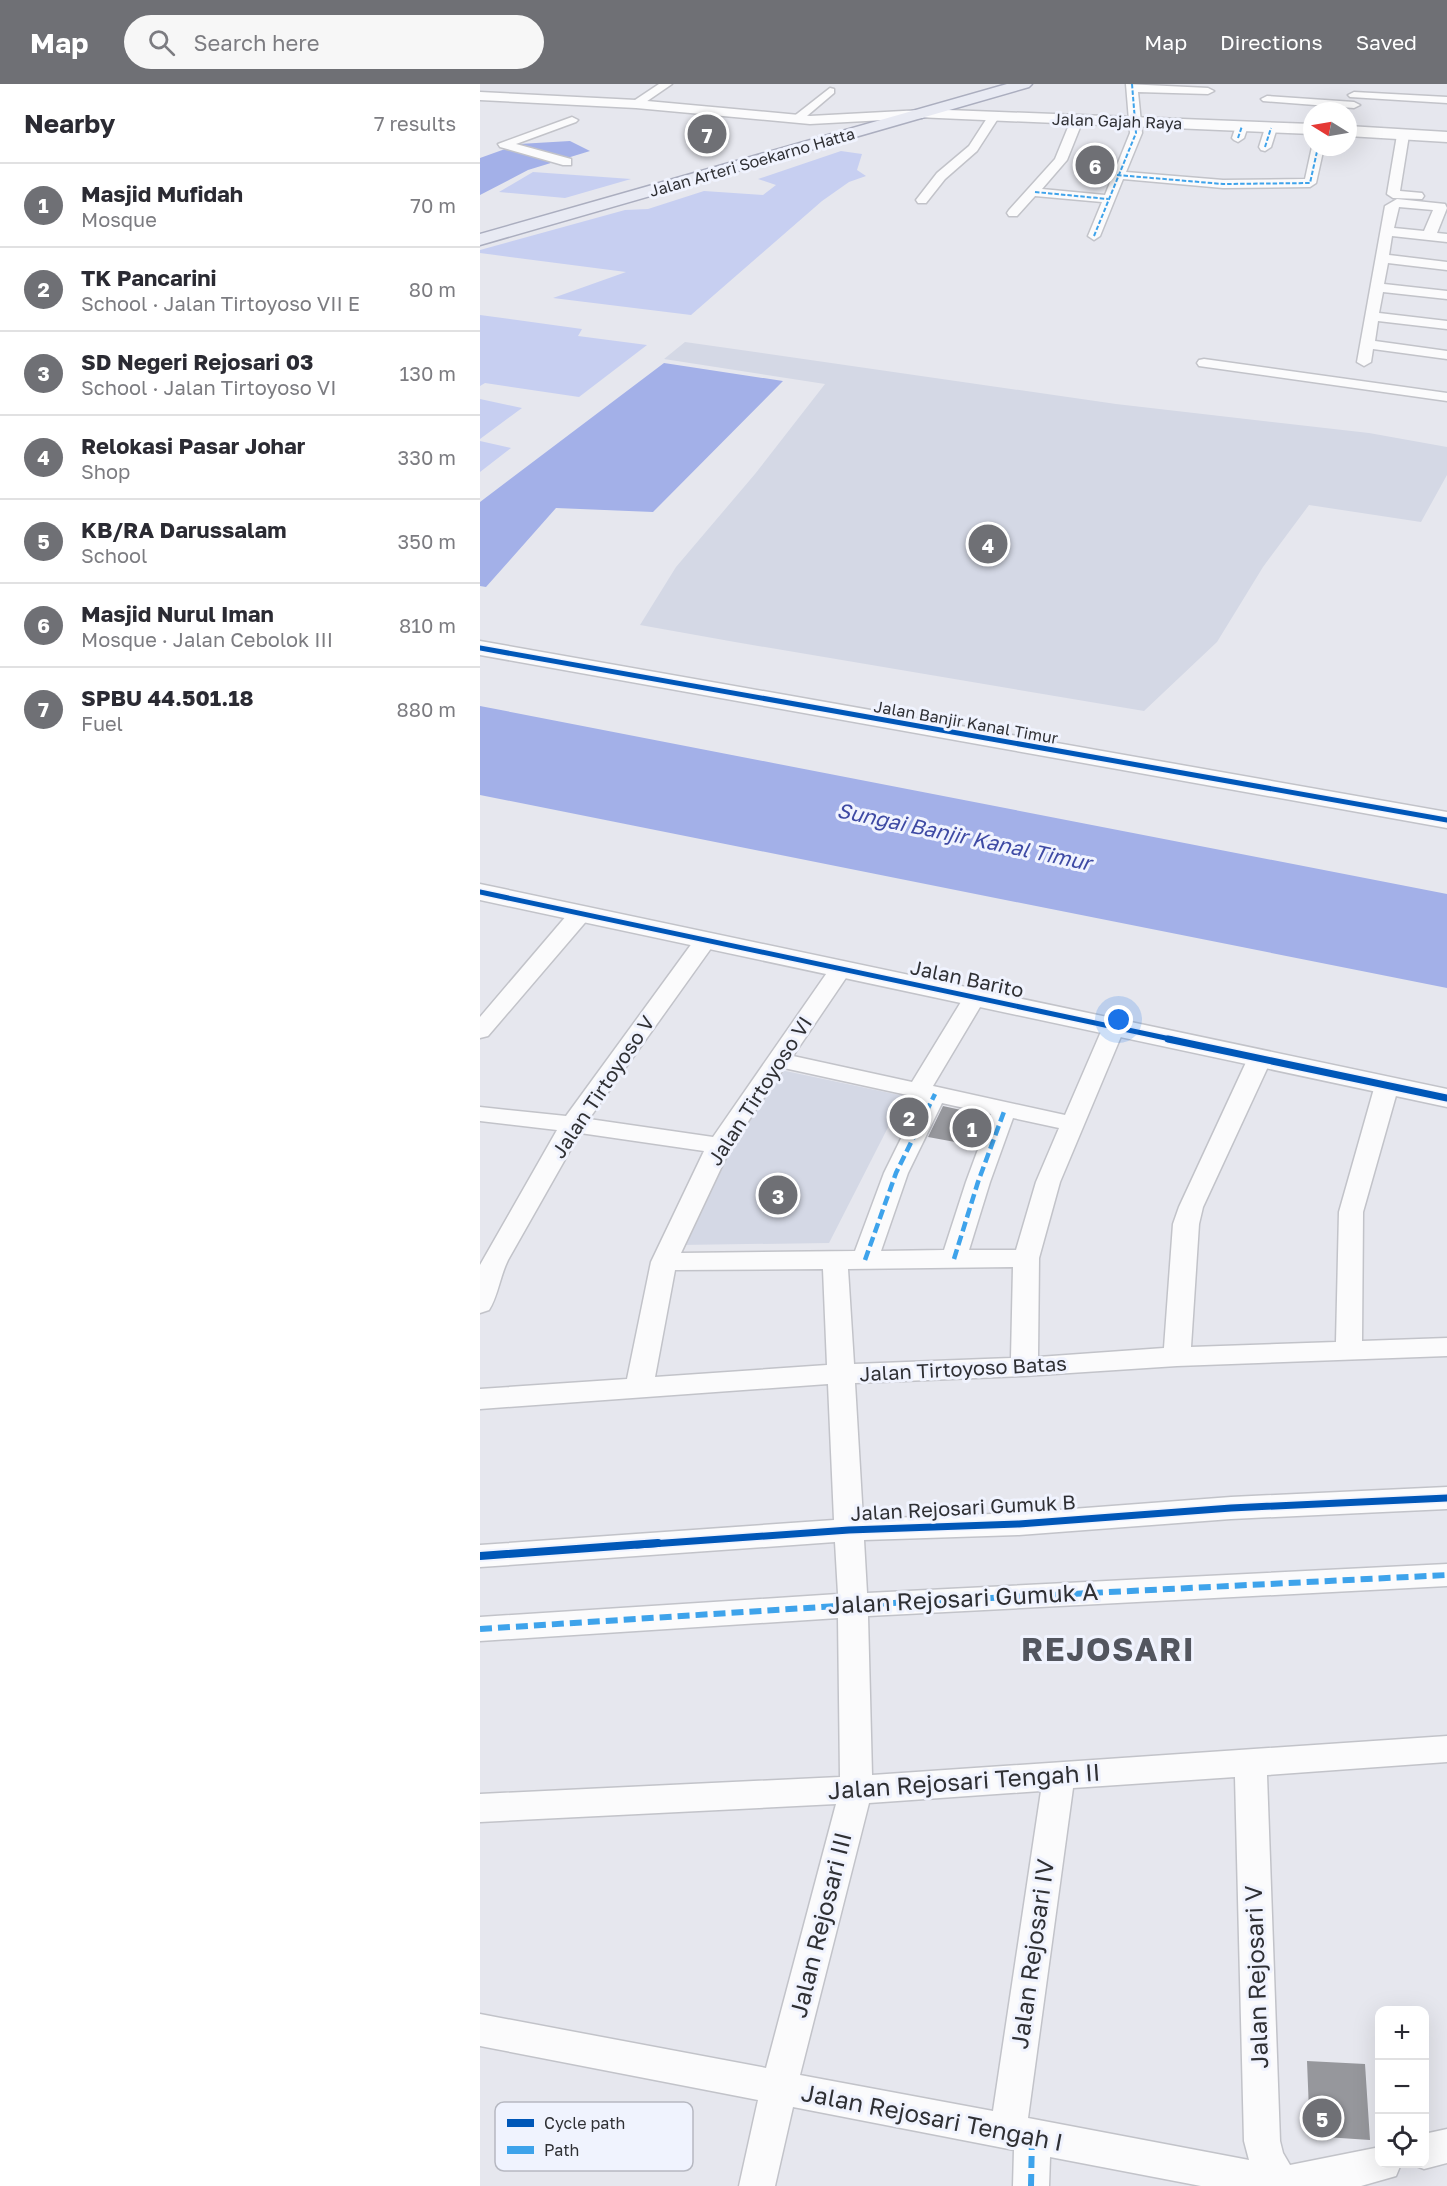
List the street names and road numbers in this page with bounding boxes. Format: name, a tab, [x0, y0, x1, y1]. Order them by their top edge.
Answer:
street label: Jalan Gajah Raya	[1052, 109, 1182, 133]
street label: Jalan Arteri Soekarno Hatta	[647, 123, 857, 201]
street label: Jalan Banjir Kanal Timur	[872, 696, 1060, 748]
street label: Jalan Barito	[908, 954, 1026, 1002]
street label: Jalan Tirtoyoso V	[546, 1011, 659, 1162]
street label: Jalan Tirtoyoso VI	[702, 1011, 816, 1170]
street label: Jalan Tirtoyoso Batas	[859, 1351, 1067, 1385]
street label: Jalan Rejosari Gumuk B	[850, 1489, 1076, 1525]
street label: Jalan Rejosari Gumuk A	[827, 1576, 1099, 1619]
street label: Jalan Rejosari Tengah II	[827, 1757, 1101, 1805]
street label: Jalan Rejosari III	[782, 1829, 857, 2021]
street label: Jalan Rejosari IV	[1004, 1857, 1059, 2051]
street label: Jalan Rejosari V	[1238, 1885, 1273, 2069]
street label: Jalan Rejosari Tengah I	[799, 2077, 1066, 2156]

